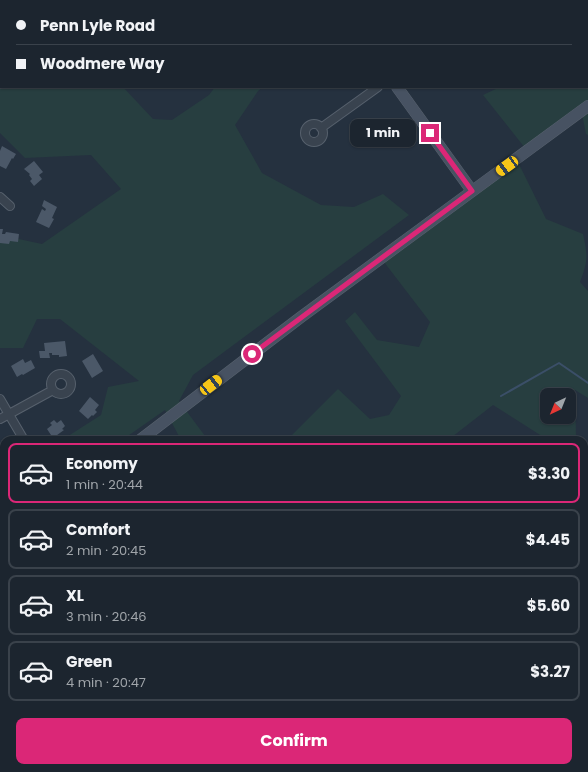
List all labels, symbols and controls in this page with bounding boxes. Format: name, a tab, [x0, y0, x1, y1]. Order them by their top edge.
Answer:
text: Penn Lyle Road	[40, 15, 155, 36]
text: Woodmere Way	[40, 53, 165, 74]
callout: 1 min	[350, 119, 416, 147]
text: 1 min	[366, 123, 400, 142]
route end	[421, 124, 439, 142]
car	[494, 154, 520, 178]
route start	[243, 345, 261, 363]
car	[198, 373, 224, 397]
north arrow	[540, 388, 576, 424]
map controls	[540, 388, 576, 424]
text: Economy	[66, 453, 138, 474]
icon: car	[18, 455, 54, 491]
text: $3.30	[528, 463, 570, 484]
text: 1 min · 20:44	[66, 475, 143, 494]
text: Comfort	[66, 519, 130, 540]
icon: car	[18, 521, 54, 557]
text: $4.45	[526, 529, 570, 550]
text: 2 min · 20:45	[66, 541, 146, 560]
text: XL	[66, 585, 84, 606]
icon: car	[18, 587, 54, 623]
text: $5.60	[527, 595, 570, 616]
text: 3 min · 20:46	[66, 607, 147, 626]
text: Green	[66, 651, 112, 672]
icon: car	[18, 653, 54, 689]
text: $3.27	[530, 661, 570, 682]
text: 4 min · 20:47	[66, 673, 146, 692]
button: Confirm	[16, 718, 572, 764]

